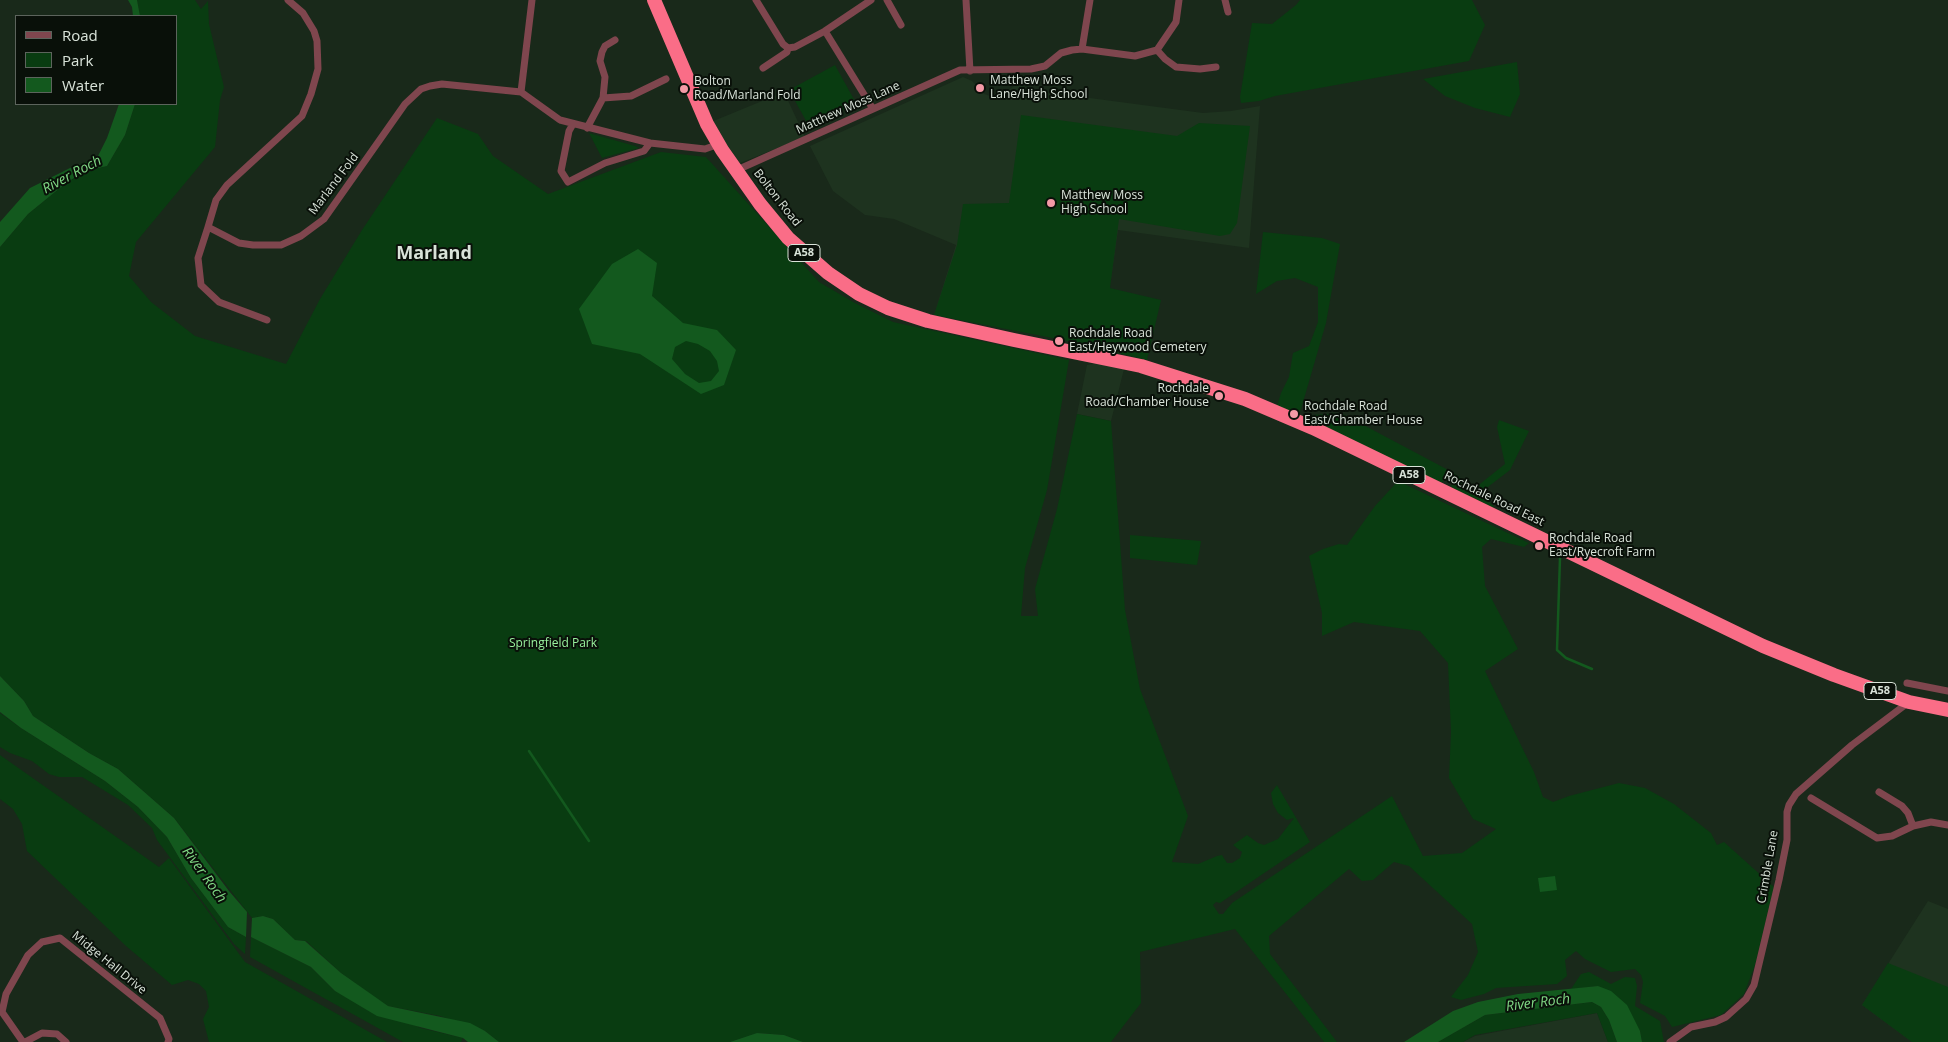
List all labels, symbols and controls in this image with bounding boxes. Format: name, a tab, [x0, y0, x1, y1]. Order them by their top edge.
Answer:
legend	[15, 15, 178, 105]
text: Road	[62, 25, 98, 45]
text: Park	[62, 50, 93, 70]
place label: Matthew Moss Lane/High School	[990, 74, 1087, 102]
text: Water	[62, 75, 104, 95]
place label: Bolton Road/Marland Fold	[694, 75, 801, 103]
street label: Matthew Moss Lane	[794, 79, 902, 137]
marker: Matthew Moss Lane/High School	[974, 82, 986, 94]
marker: Bolton Road/Marland Fold	[678, 83, 690, 95]
street label: Marland Fold	[306, 150, 362, 218]
water label: River Roch	[40, 152, 104, 198]
street label: Bolton Road	[750, 167, 804, 229]
place label: Matthew Moss High School	[1061, 189, 1143, 217]
marker: Matthew Moss High School	[1045, 197, 1057, 209]
district label: Marland	[396, 243, 472, 265]
road number: A58	[788, 244, 820, 262]
place label: Rochdale Road East/Heywood Cemetery	[1069, 327, 1207, 355]
marker: Rochdale Road East/Heywood Cemetery	[1053, 335, 1065, 347]
place label: Rochdale Road/Chamber House	[1085, 382, 1209, 410]
marker: Rochdale Road/Chamber House	[1213, 390, 1225, 402]
place label: Rochdale Road East/Chamber House	[1304, 400, 1422, 428]
marker: Rochdale Road East/Chamber House	[1288, 408, 1300, 420]
road number: A58	[1393, 466, 1425, 484]
street label: Rochdale Road East	[1442, 468, 1546, 530]
place label: Rochdale Road East/Ryecroft Farm	[1549, 532, 1655, 560]
marker: Rochdale Road East/Ryecroft Farm	[1533, 540, 1545, 552]
park label: Springfield Park	[509, 637, 597, 651]
road number: A58	[1864, 682, 1896, 699]
street label: Crimble Lane	[1754, 829, 1782, 905]
water label: River Roch	[178, 844, 230, 906]
street label: Midge Hall Drive	[69, 929, 149, 997]
water label: River Roch	[1505, 991, 1571, 1015]

